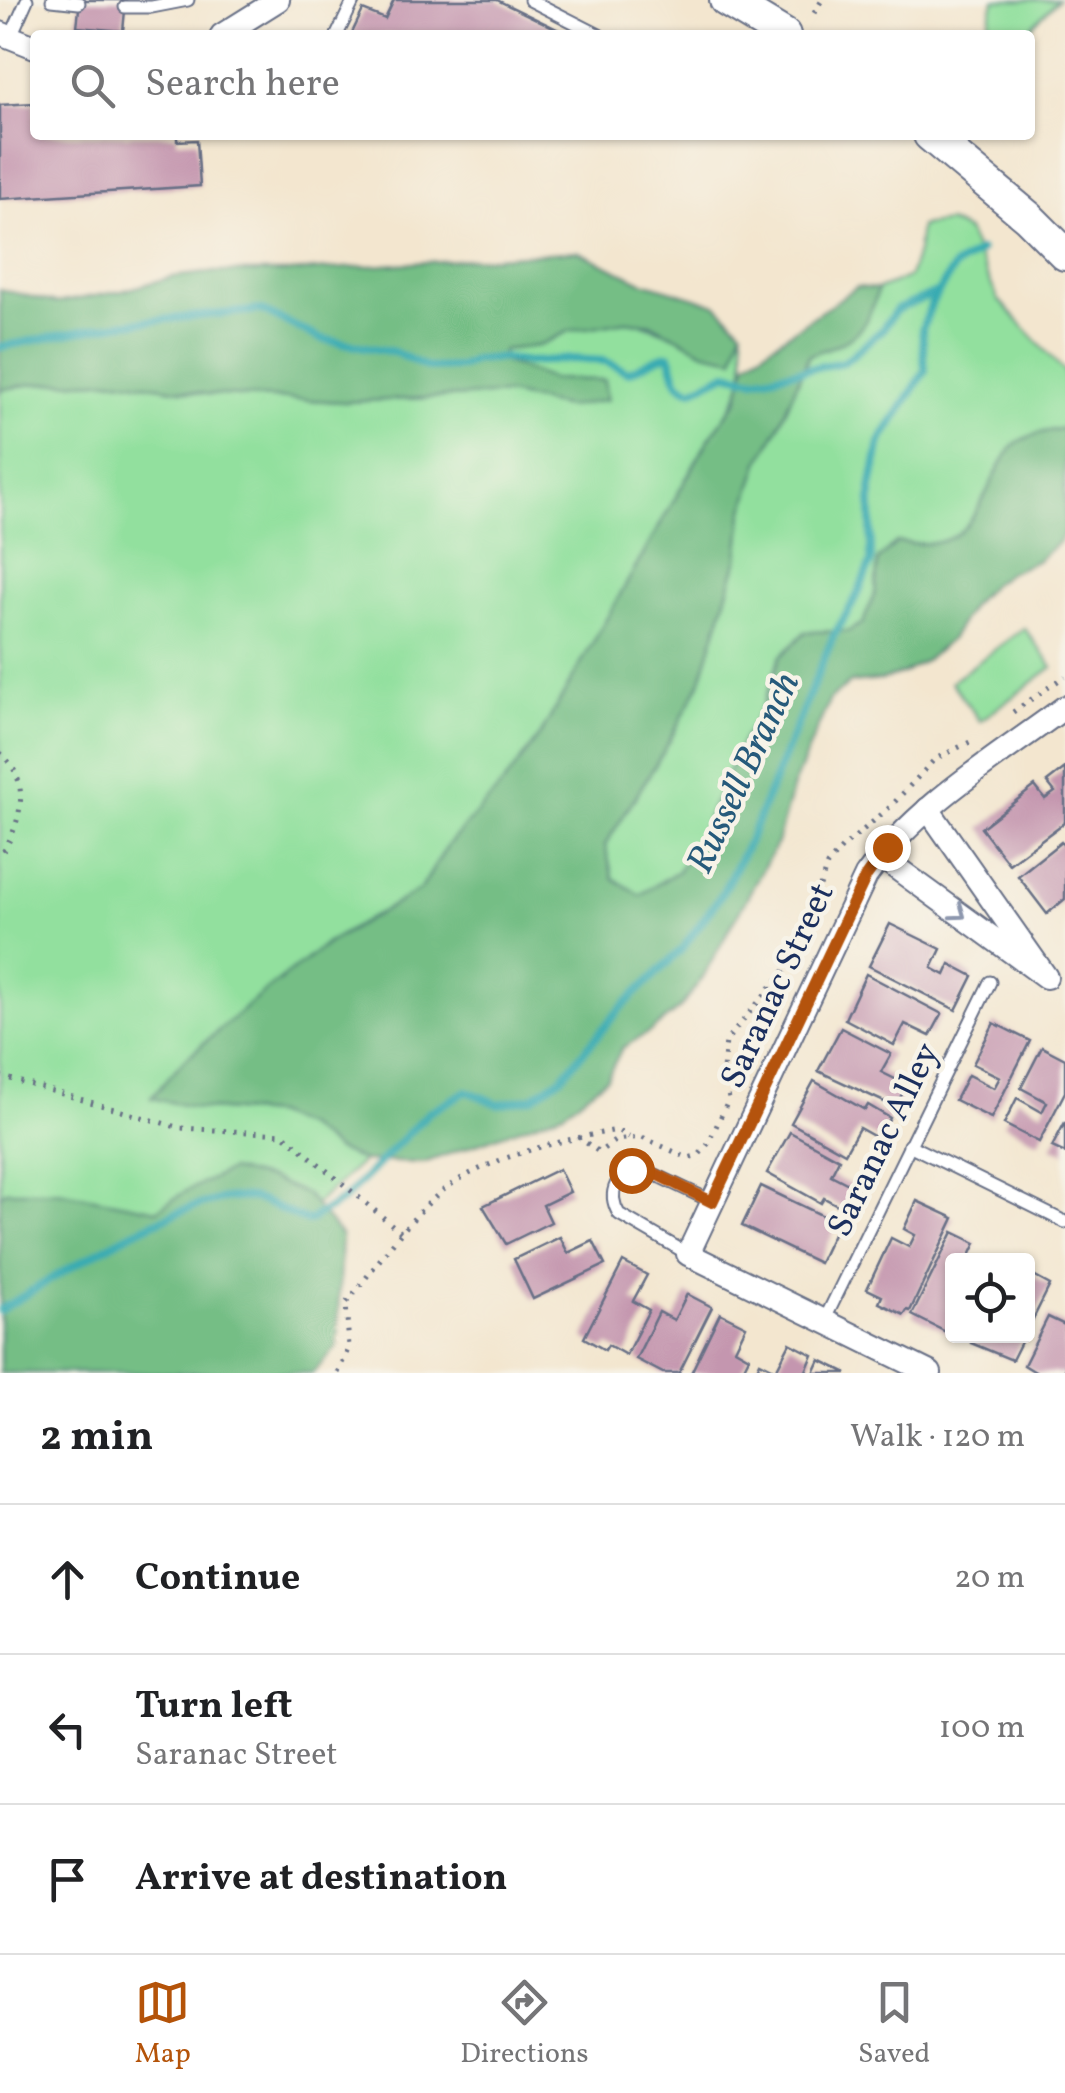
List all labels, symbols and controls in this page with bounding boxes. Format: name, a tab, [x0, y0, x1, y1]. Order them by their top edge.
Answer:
search box	[30, 30, 1035, 140]
icon: search	[65, 58, 120, 113]
text: Search here	[145, 59, 340, 112]
water label: Russell Branch	[675, 664, 815, 883]
route end	[865, 825, 911, 871]
street label: Saranac Street	[710, 876, 847, 1097]
one-way arrow	[948, 902, 966, 919]
street label: Saranac Alley	[817, 1035, 952, 1245]
route start	[609, 1148, 655, 1194]
map controls	[945, 1253, 1035, 1343]
button: locate	[945, 1253, 1035, 1343]
text: 2 min	[40, 1409, 153, 1468]
text: Walk · 120 m	[850, 1416, 1025, 1460]
icon: ahead	[40, 1552, 95, 1607]
text: Continue	[135, 1553, 300, 1606]
text: 20 m	[954, 1557, 1025, 1601]
text: Turn left	[135, 1681, 292, 1734]
icon: left	[40, 1702, 95, 1757]
text: 100 m	[939, 1707, 1025, 1751]
text: Saranac Street	[135, 1734, 338, 1778]
icon: arrive	[40, 1852, 95, 1907]
text: Arrive at destination	[135, 1853, 508, 1906]
tab: Map	[135, 1975, 191, 2074]
tab: Directions	[460, 1975, 589, 2074]
tab: Saved	[858, 1975, 930, 2074]

